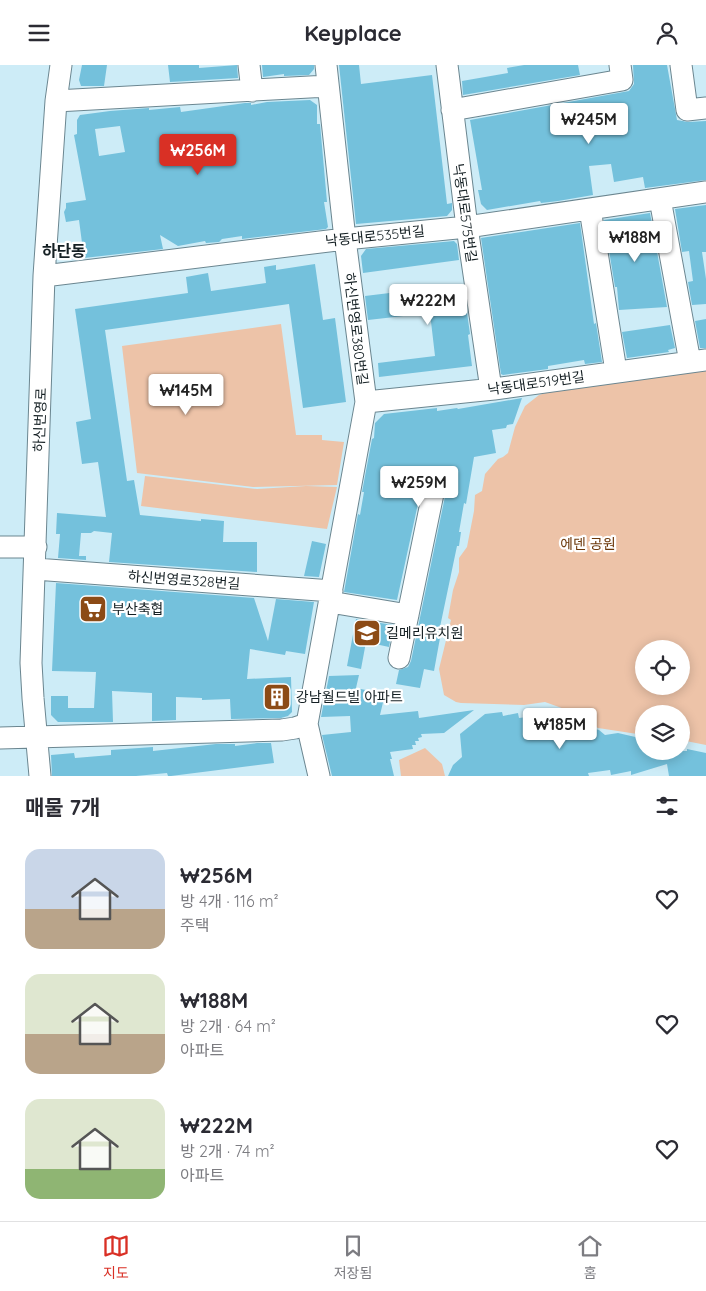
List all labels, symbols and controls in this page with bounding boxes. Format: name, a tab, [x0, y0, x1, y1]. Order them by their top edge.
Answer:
icon: menu	[25, 19, 53, 47]
text: Keyplace	[304, 19, 402, 47]
icon: person	[653, 19, 681, 47]
pin: ₩245M	[554, 103, 624, 145]
text: ₩245M	[561, 109, 617, 129]
pin: ₩256M	[163, 133, 233, 176]
text: ₩256M	[170, 140, 226, 160]
street label: 낙동대로575번길	[449, 162, 481, 264]
pin: ₩188M	[600, 221, 670, 263]
street label: 낙동대로535번길	[324, 222, 426, 250]
text: ₩188M	[609, 227, 661, 247]
district label: 하단동	[42, 241, 86, 261]
street label: 하신번영로380번길	[340, 272, 372, 386]
pin: ₩222M	[393, 283, 463, 326]
text: ₩222M	[400, 290, 456, 310]
street label: 낙동대로519번길	[486, 367, 586, 399]
pin: ₩145M	[151, 373, 221, 416]
text: ₩145M	[159, 380, 213, 400]
street label: 하신번영로	[30, 387, 50, 452]
pin: ₩259M	[384, 465, 454, 508]
text: ₩259M	[391, 472, 447, 492]
park label: 에덴 공원	[560, 535, 616, 553]
street label: 하신번영로328번길	[127, 567, 241, 593]
supermarket icon: 부산축협	[78, 594, 108, 624]
place label: 부산축협	[112, 600, 164, 618]
school or university icon: 길메리유치원	[352, 618, 382, 648]
place label: 길메리유치원	[386, 624, 463, 642]
map controls	[635, 640, 690, 760]
button: locate	[635, 640, 690, 695]
building icon: 강남월드빌 아파트	[262, 682, 292, 712]
place label: 강남월드빌 아파트	[296, 688, 403, 706]
button: layers	[635, 705, 690, 760]
pin: ₩185M	[525, 707, 595, 750]
text: ₩185M	[534, 714, 586, 734]
icon: filters	[653, 792, 681, 820]
text: 매물 7개	[25, 794, 100, 820]
text: ₩256M	[180, 862, 253, 888]
icon: home	[65, 869, 125, 929]
icon: heart	[653, 885, 681, 913]
text: 방 4개 · 116 m²	[180, 891, 279, 911]
text: 주택	[180, 915, 209, 935]
text: ₩188M	[180, 987, 248, 1013]
icon: home	[65, 994, 125, 1054]
icon: heart	[653, 1010, 681, 1038]
text: 방 2개 · 64 m²	[180, 1016, 276, 1036]
text: 아파트	[180, 1040, 224, 1060]
text: ₩222M	[180, 1112, 253, 1138]
icon: home	[65, 1119, 125, 1179]
icon: heart	[653, 1135, 681, 1163]
text: 방 2개 · 74 m²	[180, 1141, 275, 1161]
text: 아파트	[180, 1165, 224, 1185]
tab: 지도	[102, 1232, 130, 1282]
tab: 저장됨	[334, 1232, 372, 1282]
tab: 홈	[576, 1232, 604, 1282]

